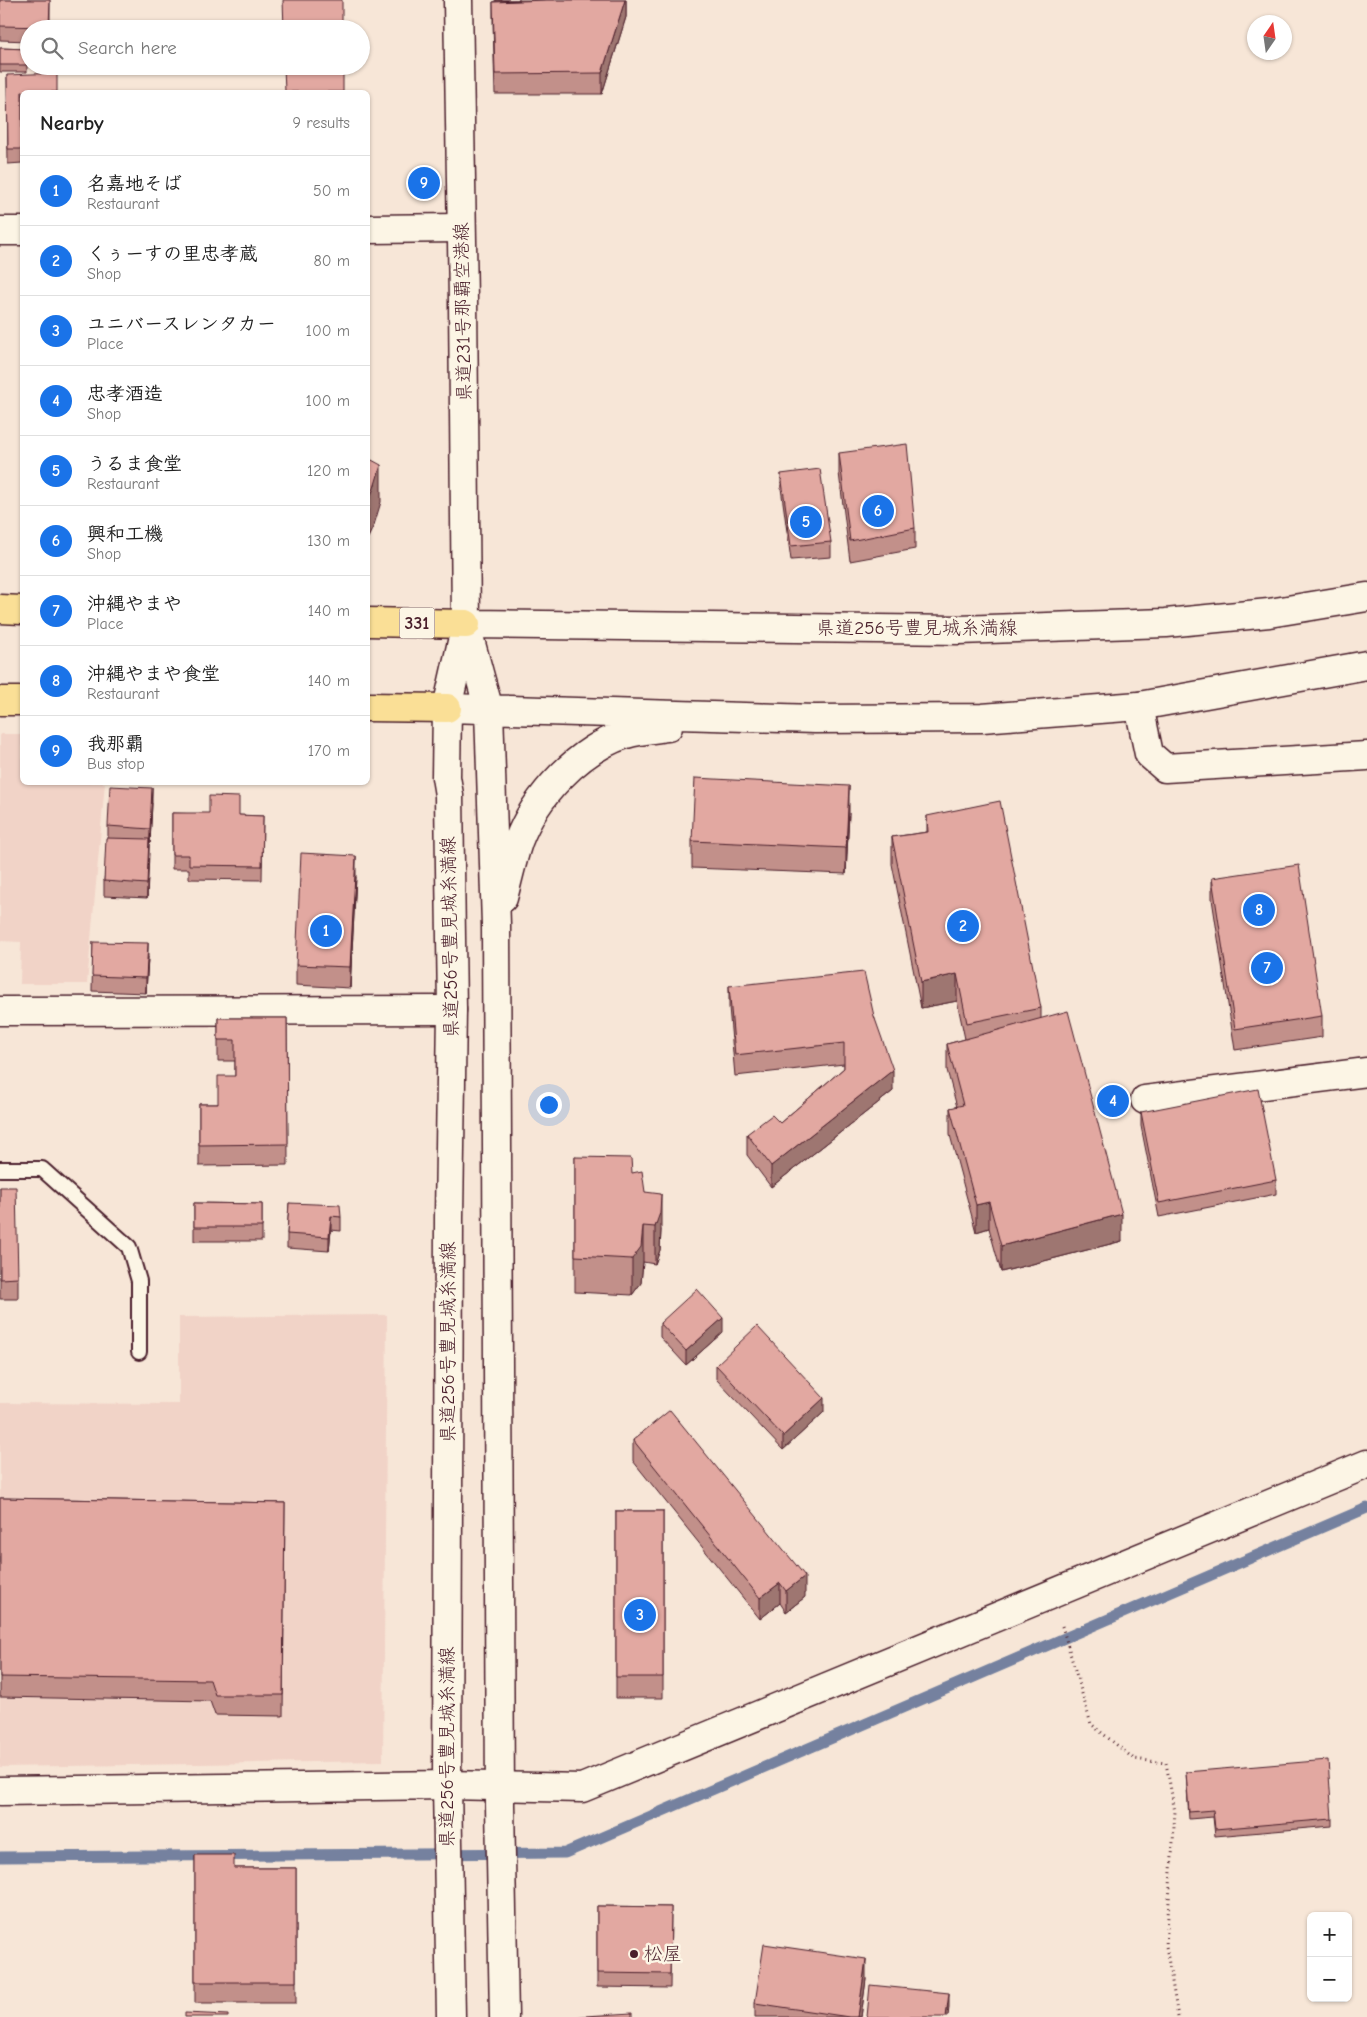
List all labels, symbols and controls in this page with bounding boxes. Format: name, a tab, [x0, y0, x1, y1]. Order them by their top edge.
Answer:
north arrow	[1247, 15, 1292, 60]
search box	[20, 20, 370, 75]
icon: search	[38, 34, 66, 62]
text: Search here	[78, 37, 177, 59]
text: Nearby	[40, 111, 104, 135]
text: 9 results	[293, 114, 350, 132]
pin: 9	[408, 164, 440, 202]
text: 名嘉地そば	[87, 173, 182, 195]
text: 1	[53, 182, 59, 200]
text: 50 m	[313, 182, 350, 200]
text: Restaurant	[87, 195, 159, 213]
street label: 県道231号那覇空港線	[450, 222, 476, 402]
text: くぅーすの里忠孝蔵	[87, 243, 258, 265]
text: 2	[52, 252, 60, 270]
text: 80 m	[313, 252, 350, 270]
text: Shop	[87, 265, 121, 283]
text: ユニバースレンタカー	[87, 313, 276, 335]
text: 3	[52, 322, 60, 340]
text: 100 m	[306, 322, 350, 340]
text: Place	[87, 335, 123, 353]
text: 忠孝酒造	[87, 383, 163, 405]
text: 4	[52, 392, 60, 410]
text: 100 m	[306, 392, 350, 410]
text: Shop	[87, 405, 121, 423]
text: うるま食堂	[87, 453, 182, 475]
text: 5	[52, 462, 60, 480]
text: 120 m	[307, 462, 350, 480]
text: Restaurant	[87, 475, 159, 493]
pin: 6	[862, 492, 894, 530]
pin: 5	[790, 503, 822, 541]
text: 興和工機	[87, 523, 163, 545]
text: 6	[52, 532, 60, 550]
text: 130 m	[307, 532, 350, 550]
text: Shop	[87, 545, 121, 563]
text: 沖縄やまや	[87, 593, 182, 615]
text: 7	[52, 602, 60, 620]
text: 140 m	[308, 602, 350, 620]
road number: 331	[400, 608, 434, 638]
text: Place	[87, 615, 123, 633]
street label: 県道256号豊見城糸満線	[816, 617, 1018, 639]
text: 沖縄やまや食堂	[87, 663, 220, 685]
text: 8	[52, 672, 60, 690]
text: 140 m	[308, 672, 350, 690]
text: Restaurant	[87, 685, 159, 703]
text: 我那覇	[87, 733, 144, 755]
text: 9	[52, 742, 60, 760]
text: 170 m	[308, 742, 350, 760]
text: Bus stop	[87, 755, 145, 773]
street label: 県道256号豊見城糸満線	[437, 836, 463, 1038]
pin: 8	[1243, 891, 1275, 929]
pin: 2	[947, 907, 979, 945]
pin: 1	[310, 912, 342, 950]
pin: 7	[1251, 949, 1283, 987]
pin: 4	[1097, 1082, 1129, 1120]
your location	[536, 1092, 562, 1118]
street label: 県道256号豊見城糸満線	[437, 1241, 459, 1443]
pin: 3	[624, 1596, 656, 1634]
street label: 県道256号豊見城糸満線	[436, 1646, 458, 1848]
map controls	[1307, 1912, 1352, 2002]
button: +	[1307, 1912, 1352, 1957]
place label: 松屋	[644, 1943, 682, 1965]
marker: 松屋	[628, 1948, 640, 1960]
button: −	[1307, 1957, 1352, 2002]

